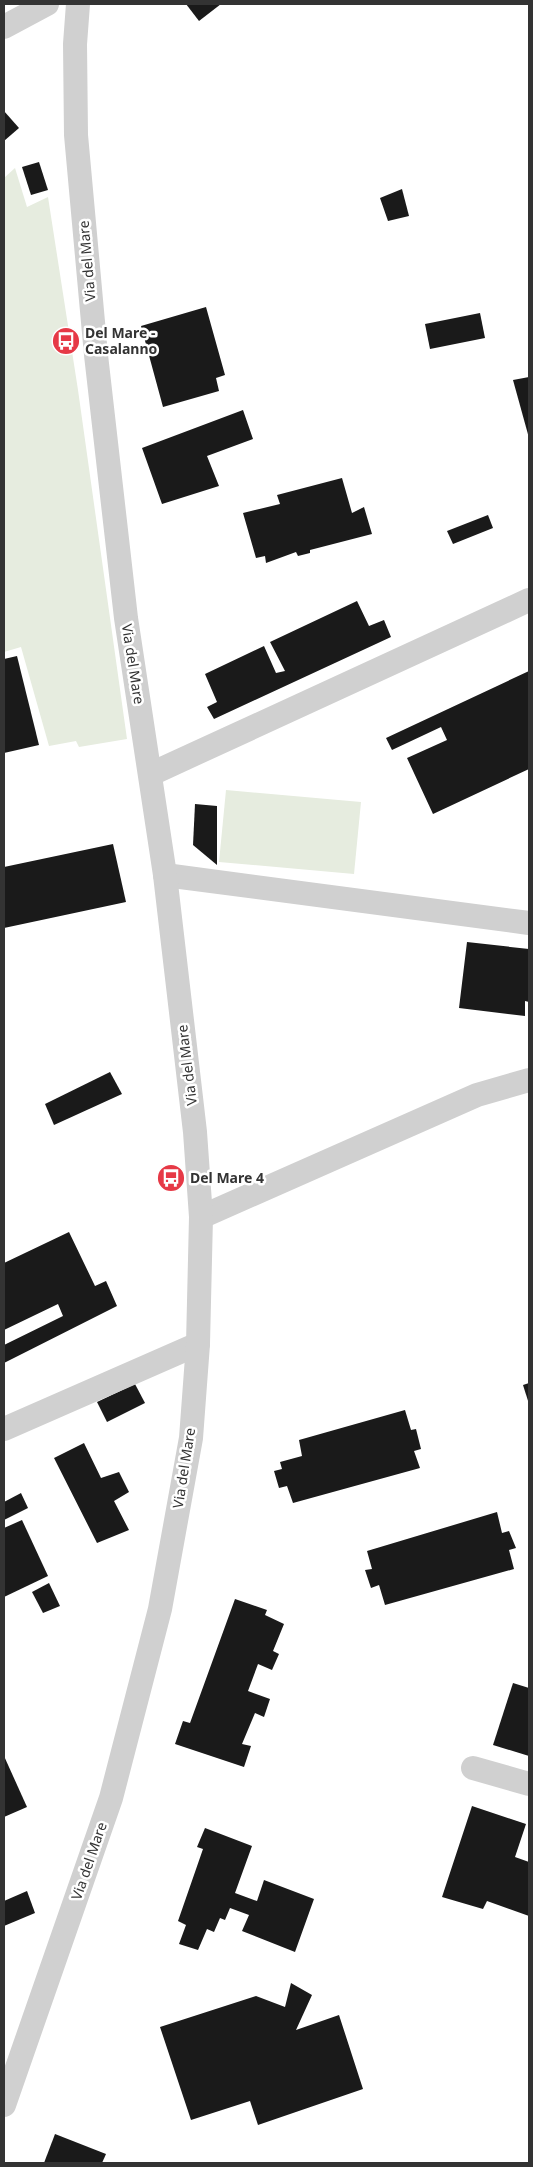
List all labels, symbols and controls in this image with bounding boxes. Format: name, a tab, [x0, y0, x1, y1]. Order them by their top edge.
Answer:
street label: Via del Mare	[73, 220, 100, 302]
place label: Del Mare - Casalanno	[85, 323, 158, 358]
bus stop icon: Del Mare - Casalanno	[51, 326, 81, 356]
street label: Via del Mare	[118, 622, 149, 706]
street label: Via del Mare	[172, 1023, 201, 1107]
bus stop icon: Del Mare 4	[156, 1163, 186, 1193]
place label: Del Mare 4	[190, 1168, 264, 1187]
street label: Via del Mare	[168, 1426, 199, 1510]
street label: Via del Mare	[66, 1819, 111, 1902]

